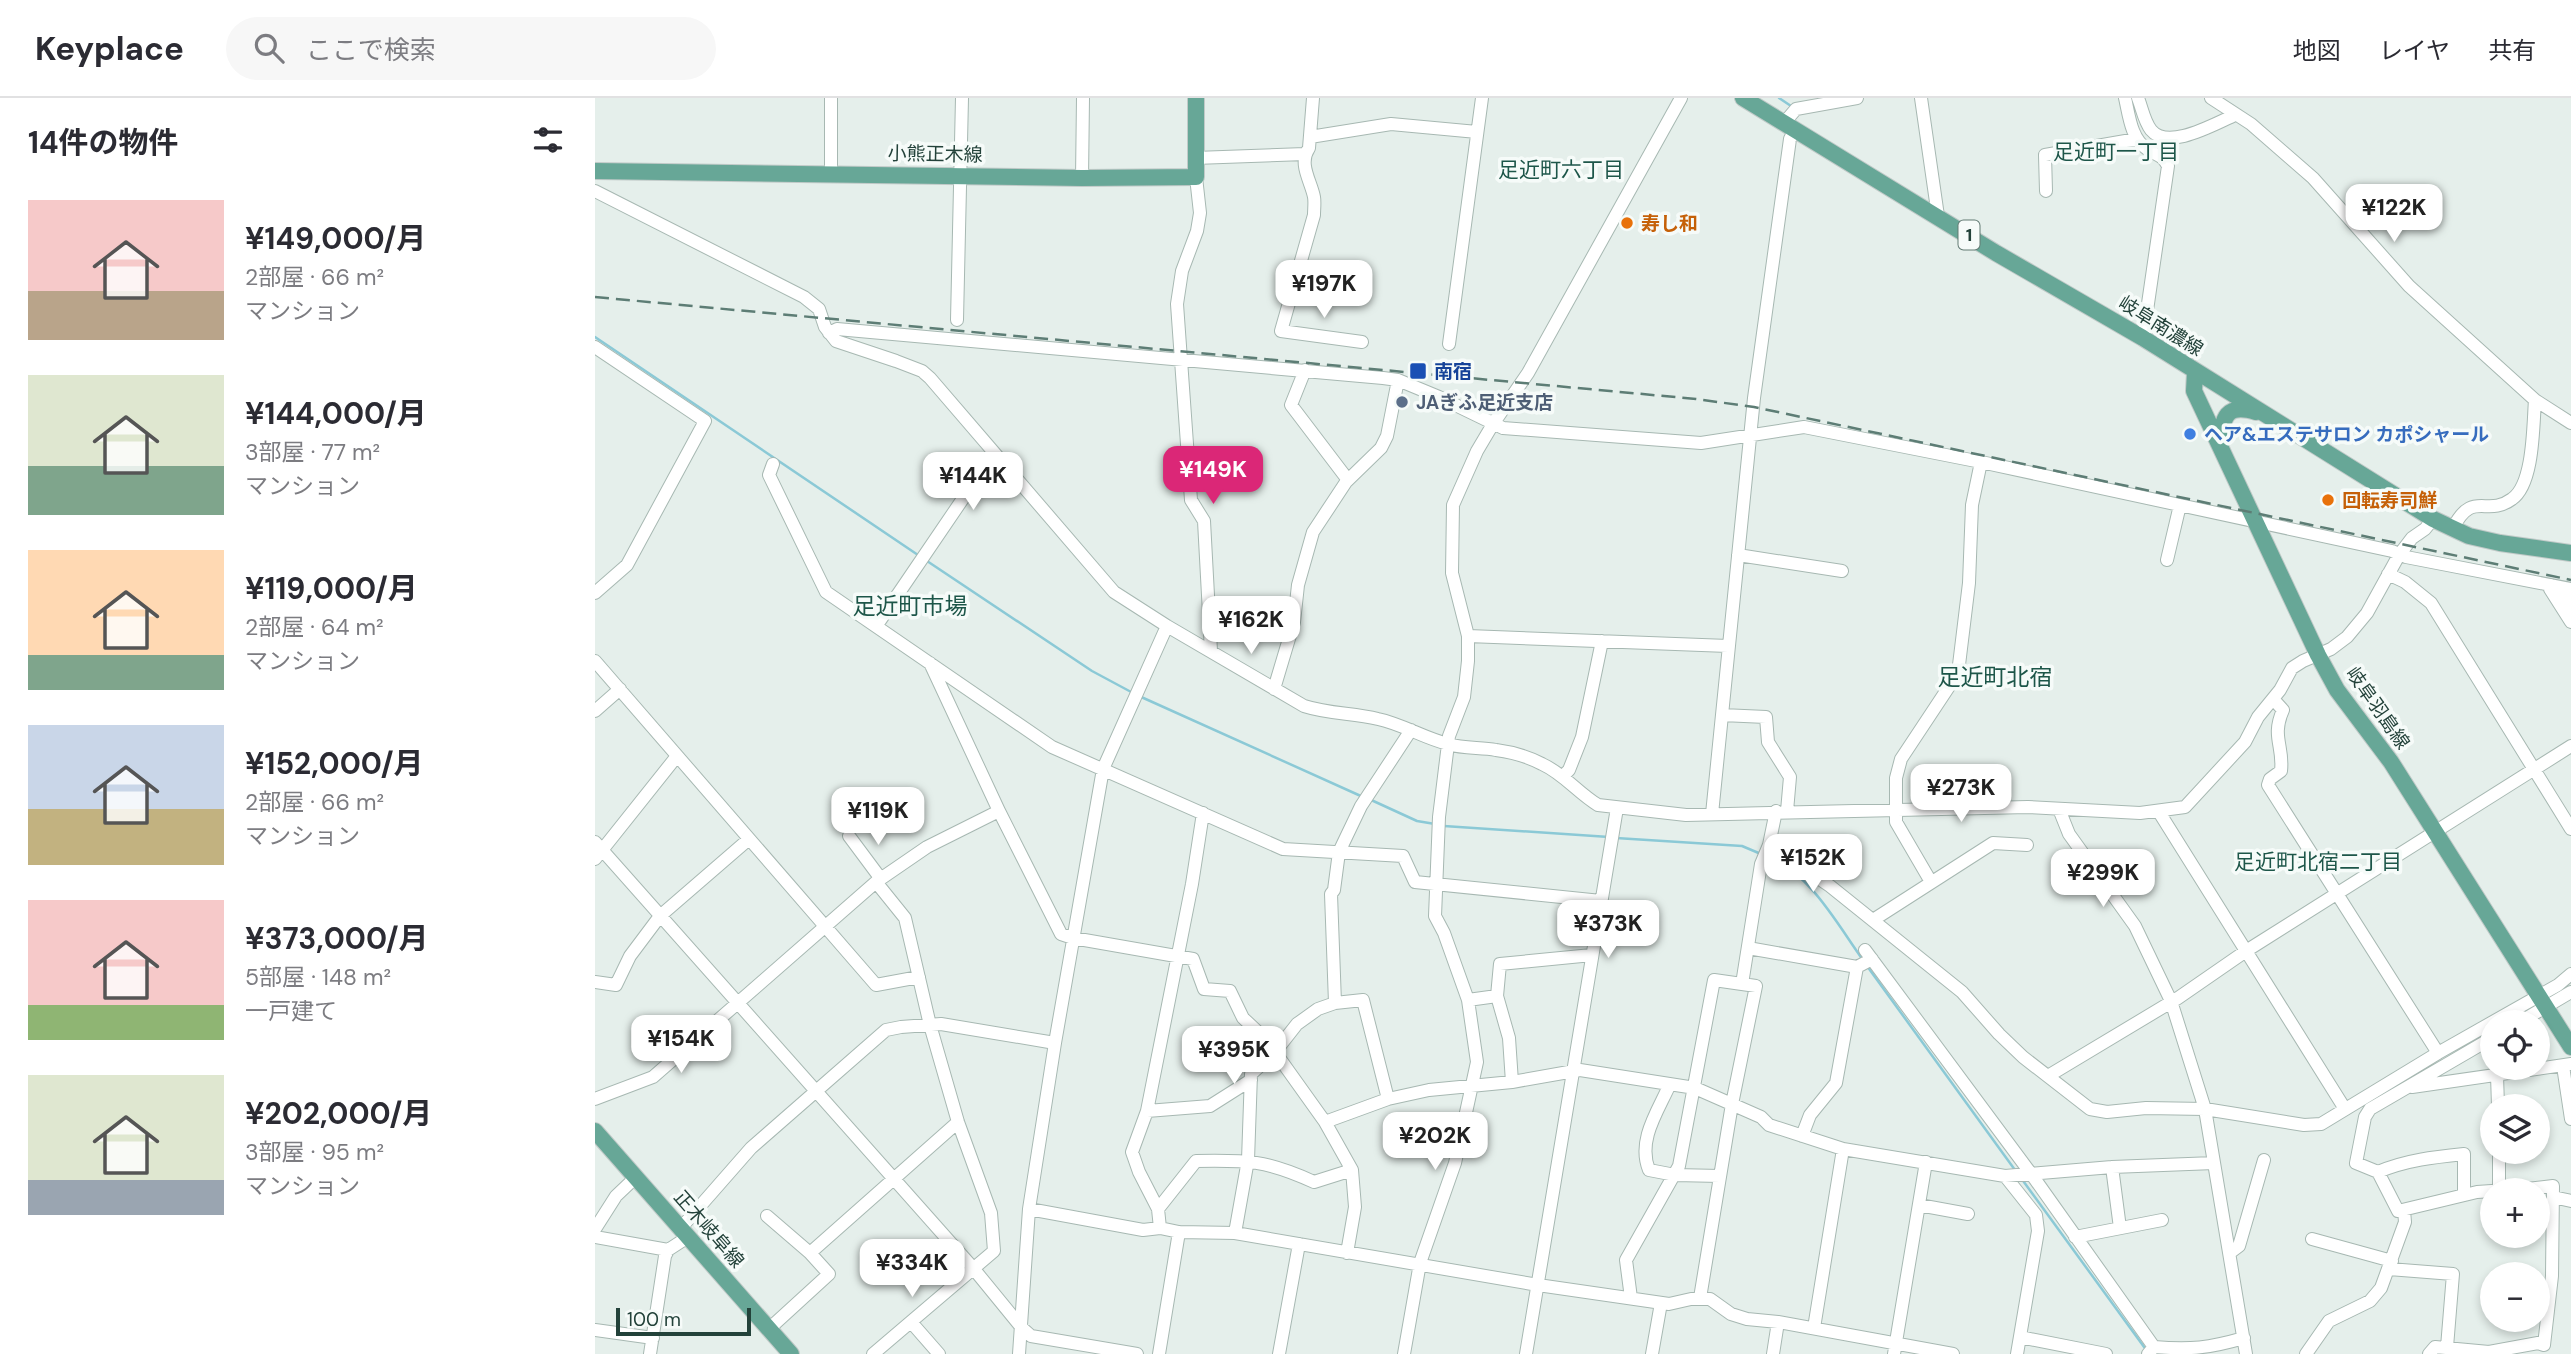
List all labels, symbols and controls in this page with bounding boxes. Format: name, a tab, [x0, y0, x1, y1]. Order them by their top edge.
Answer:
search box	[226, 17, 716, 80]
text: Keyplace	[35, 27, 184, 70]
icon: search	[250, 29, 288, 67]
text: ここで検索	[306, 33, 436, 67]
text: 地図	[2293, 35, 2341, 66]
text: レイヤ	[2379, 35, 2450, 66]
text: 共有	[2488, 35, 2536, 66]
icon: filters	[529, 121, 567, 159]
text: 14件の物件	[28, 123, 178, 162]
district label: 足近町一丁目	[2053, 138, 2179, 166]
street label: 小熊正木線	[887, 141, 983, 167]
district label: 足近町六丁目	[1498, 156, 1624, 184]
pin: ¥122K	[2345, 184, 2443, 244]
text: ¥122K	[2362, 192, 2426, 222]
place label: 寿し和	[1641, 211, 1698, 236]
marker: 寿し和	[1619, 215, 1635, 231]
text: ¥149,000/月	[245, 219, 426, 258]
road number: 1	[1959, 220, 1979, 250]
icon: home	[84, 228, 168, 312]
pin: ¥197K	[1275, 260, 1373, 320]
text: 2部屋 · 66 m²	[245, 262, 384, 292]
text: ¥197K	[1291, 268, 1357, 298]
street label: 岐阜南濃線	[2114, 290, 2208, 362]
text: マンション	[245, 296, 360, 326]
place label: 南宿	[1434, 359, 1472, 384]
marker: 南宿	[1408, 361, 1428, 381]
place label: JAぎふ足近支店	[1416, 390, 1553, 415]
text: ¥144,000/月	[245, 394, 427, 433]
marker: JAぎふ足近支店	[1394, 394, 1410, 410]
icon: home	[84, 403, 168, 487]
place label: ヘア&エステサロン カポシャール	[2204, 422, 2489, 447]
marker: ヘア&エステサロン カポシャール	[2182, 426, 2198, 442]
text: 3部屋 · 77 m²	[245, 437, 380, 467]
pin: ¥149K	[1164, 446, 1262, 506]
pin: ¥144K	[924, 452, 1022, 512]
text: ¥149K	[1179, 454, 1247, 484]
text: ¥144K	[939, 460, 1007, 490]
text: マンション	[245, 471, 360, 501]
place label: 回転寿司鮮	[2342, 488, 2437, 513]
marker: 回転寿司鮮	[2320, 492, 2336, 508]
text: ¥119,000/月	[245, 569, 418, 608]
icon: home	[84, 578, 168, 662]
district label: 足近町市場	[853, 591, 968, 621]
pin: ¥162K	[1202, 596, 1300, 656]
text: ¥162K	[1218, 604, 1284, 634]
text: 2部屋 · 64 m²	[245, 612, 384, 642]
text: マンション	[245, 646, 360, 676]
district label: 足近町北宿	[1938, 662, 2053, 692]
street label: 岐阜羽島線	[2341, 662, 2415, 754]
text: ¥152,000/月	[245, 744, 424, 783]
icon: home	[84, 753, 168, 837]
pin: ¥273K	[1912, 764, 2010, 824]
text: ¥273K	[1926, 772, 1996, 802]
text: 2部屋 · 66 m²	[245, 787, 384, 817]
pin: ¥119K	[829, 788, 927, 847]
text: ¥119K	[847, 795, 909, 825]
text: マンション	[245, 821, 360, 851]
pin: ¥152K	[1764, 834, 1862, 894]
text: ¥152K	[1780, 842, 1846, 872]
district label: 足近町北宿二丁目	[2234, 848, 2402, 876]
pin: ¥299K	[2054, 850, 2152, 909]
text: ¥299K	[2067, 857, 2139, 887]
pin: ¥373K	[1559, 900, 1657, 960]
text: ¥373K	[1573, 908, 1643, 938]
text: ¥373,000/月	[245, 919, 429, 958]
icon: home	[84, 928, 168, 1012]
text: 5部屋 · 148 m²	[245, 962, 391, 992]
text: 一戸建て	[245, 996, 337, 1026]
map controls	[2480, 1010, 2550, 1332]
button: locate	[2480, 1010, 2550, 1080]
pin: ¥154K	[632, 1016, 730, 1075]
text: ¥154K	[647, 1023, 715, 1053]
pin: ¥395K	[1185, 1026, 1283, 1086]
text: ¥395K	[1198, 1034, 1270, 1064]
text: ¥202,000/月	[245, 1094, 432, 1133]
button: layers	[2480, 1094, 2550, 1164]
icon: home	[84, 1103, 168, 1187]
pin: ¥202K	[1386, 1112, 1484, 1172]
text: ¥202K	[1399, 1120, 1471, 1150]
text: 3部屋 · 95 m²	[245, 1137, 384, 1167]
text: マンション	[245, 1171, 360, 1201]
button: +	[2480, 1178, 2550, 1248]
street label: 正木岐阜線	[668, 1185, 750, 1273]
pin: ¥334K	[863, 1240, 961, 1299]
text: ¥334K	[876, 1247, 948, 1277]
button: −	[2480, 1262, 2550, 1332]
scale bar	[616, 1305, 751, 1337]
text: 100 m	[627, 1307, 681, 1332]

